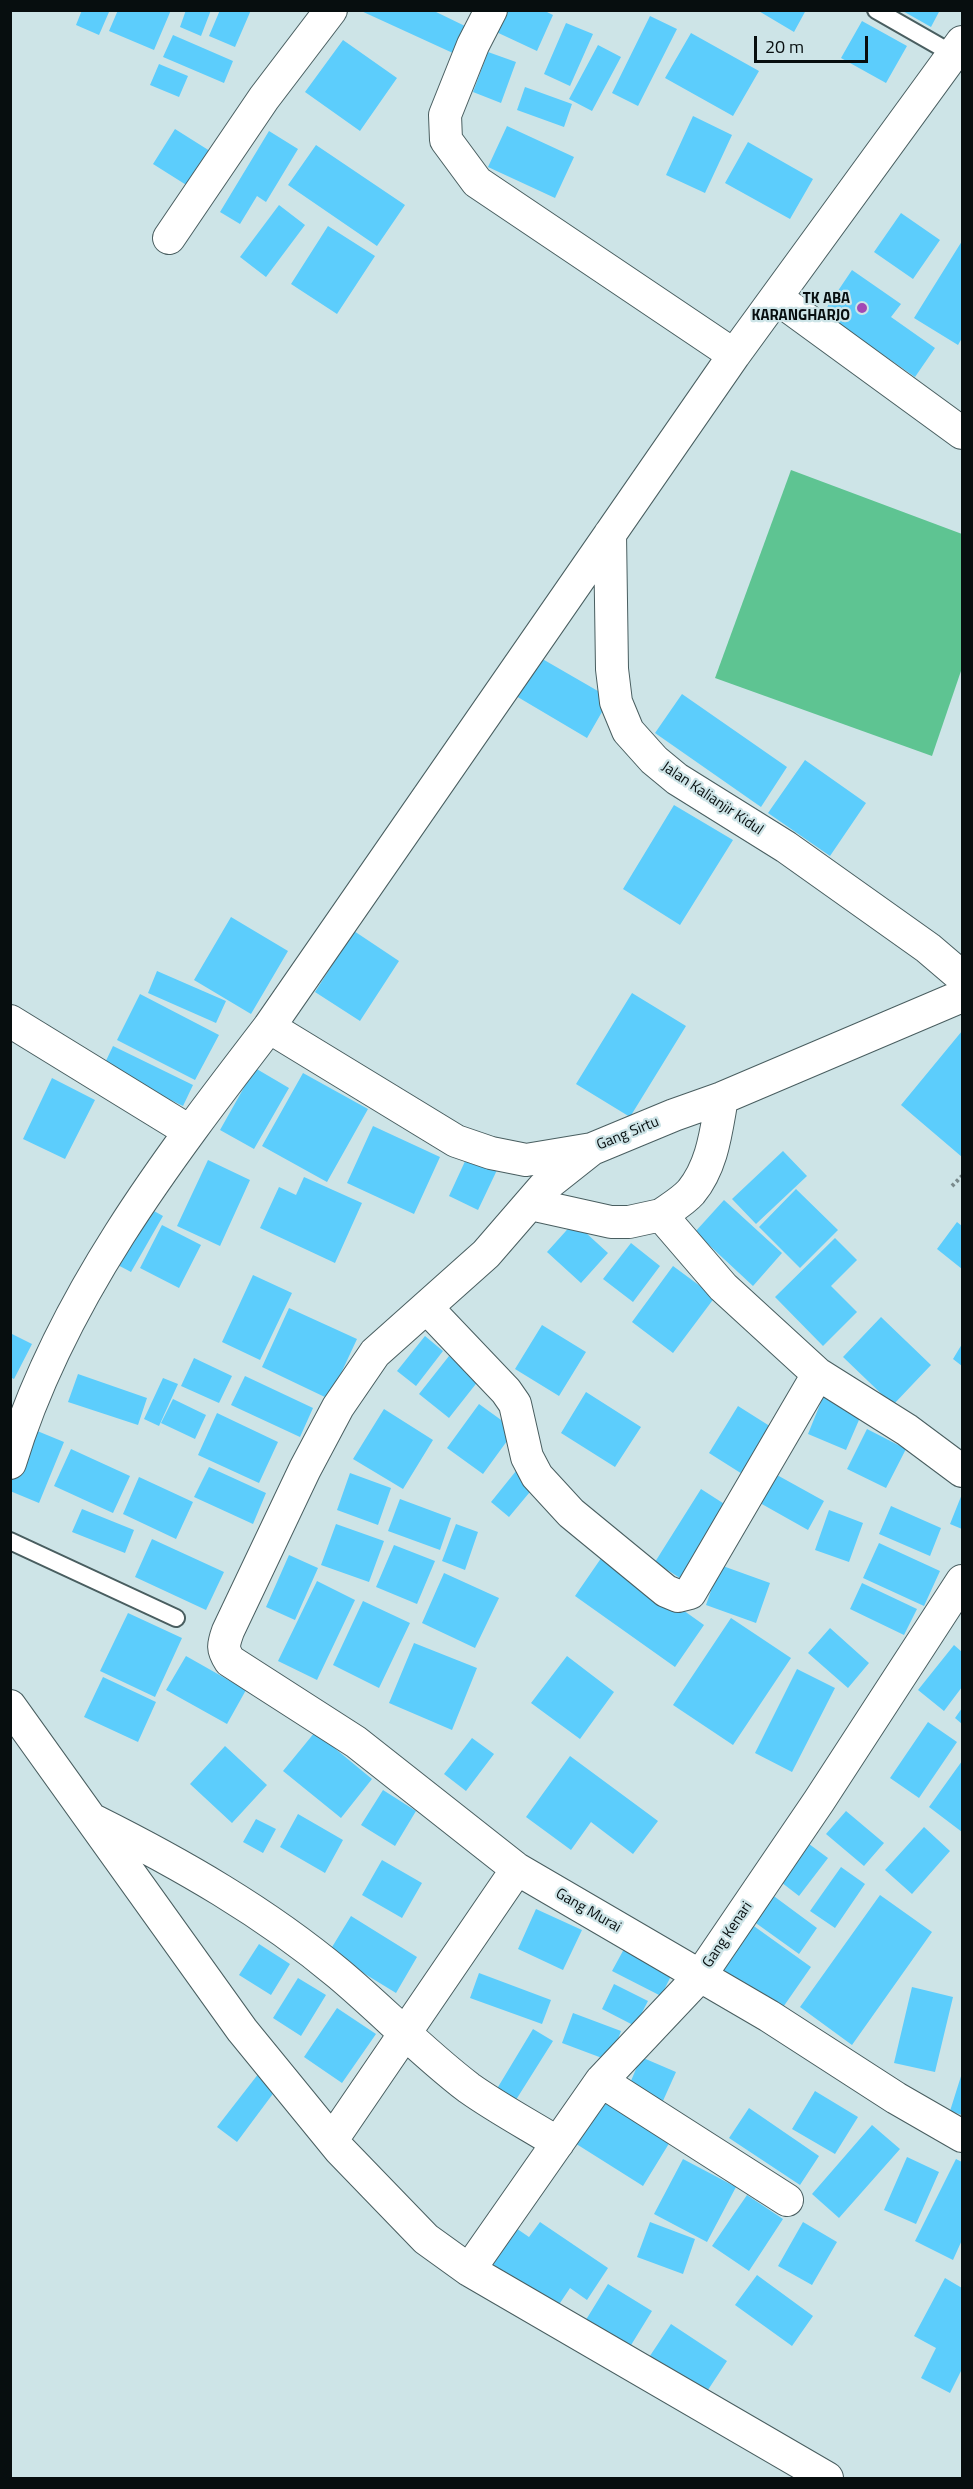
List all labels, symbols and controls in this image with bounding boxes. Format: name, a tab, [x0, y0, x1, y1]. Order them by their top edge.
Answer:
scale bar	[757, 24, 871, 62]
text: 20 m	[765, 33, 804, 60]
place label: TK ABA KARANGHARJO	[752, 290, 850, 325]
marker: TK ABA KARANGHARJO	[855, 301, 869, 315]
street label: Jalan Kalianjir Kidul	[658, 758, 766, 840]
street label: Gang Sirtu	[594, 1113, 662, 1155]
street label: Gang Murai	[552, 1885, 624, 1937]
street label: Gang Kenari	[699, 1899, 757, 1971]

